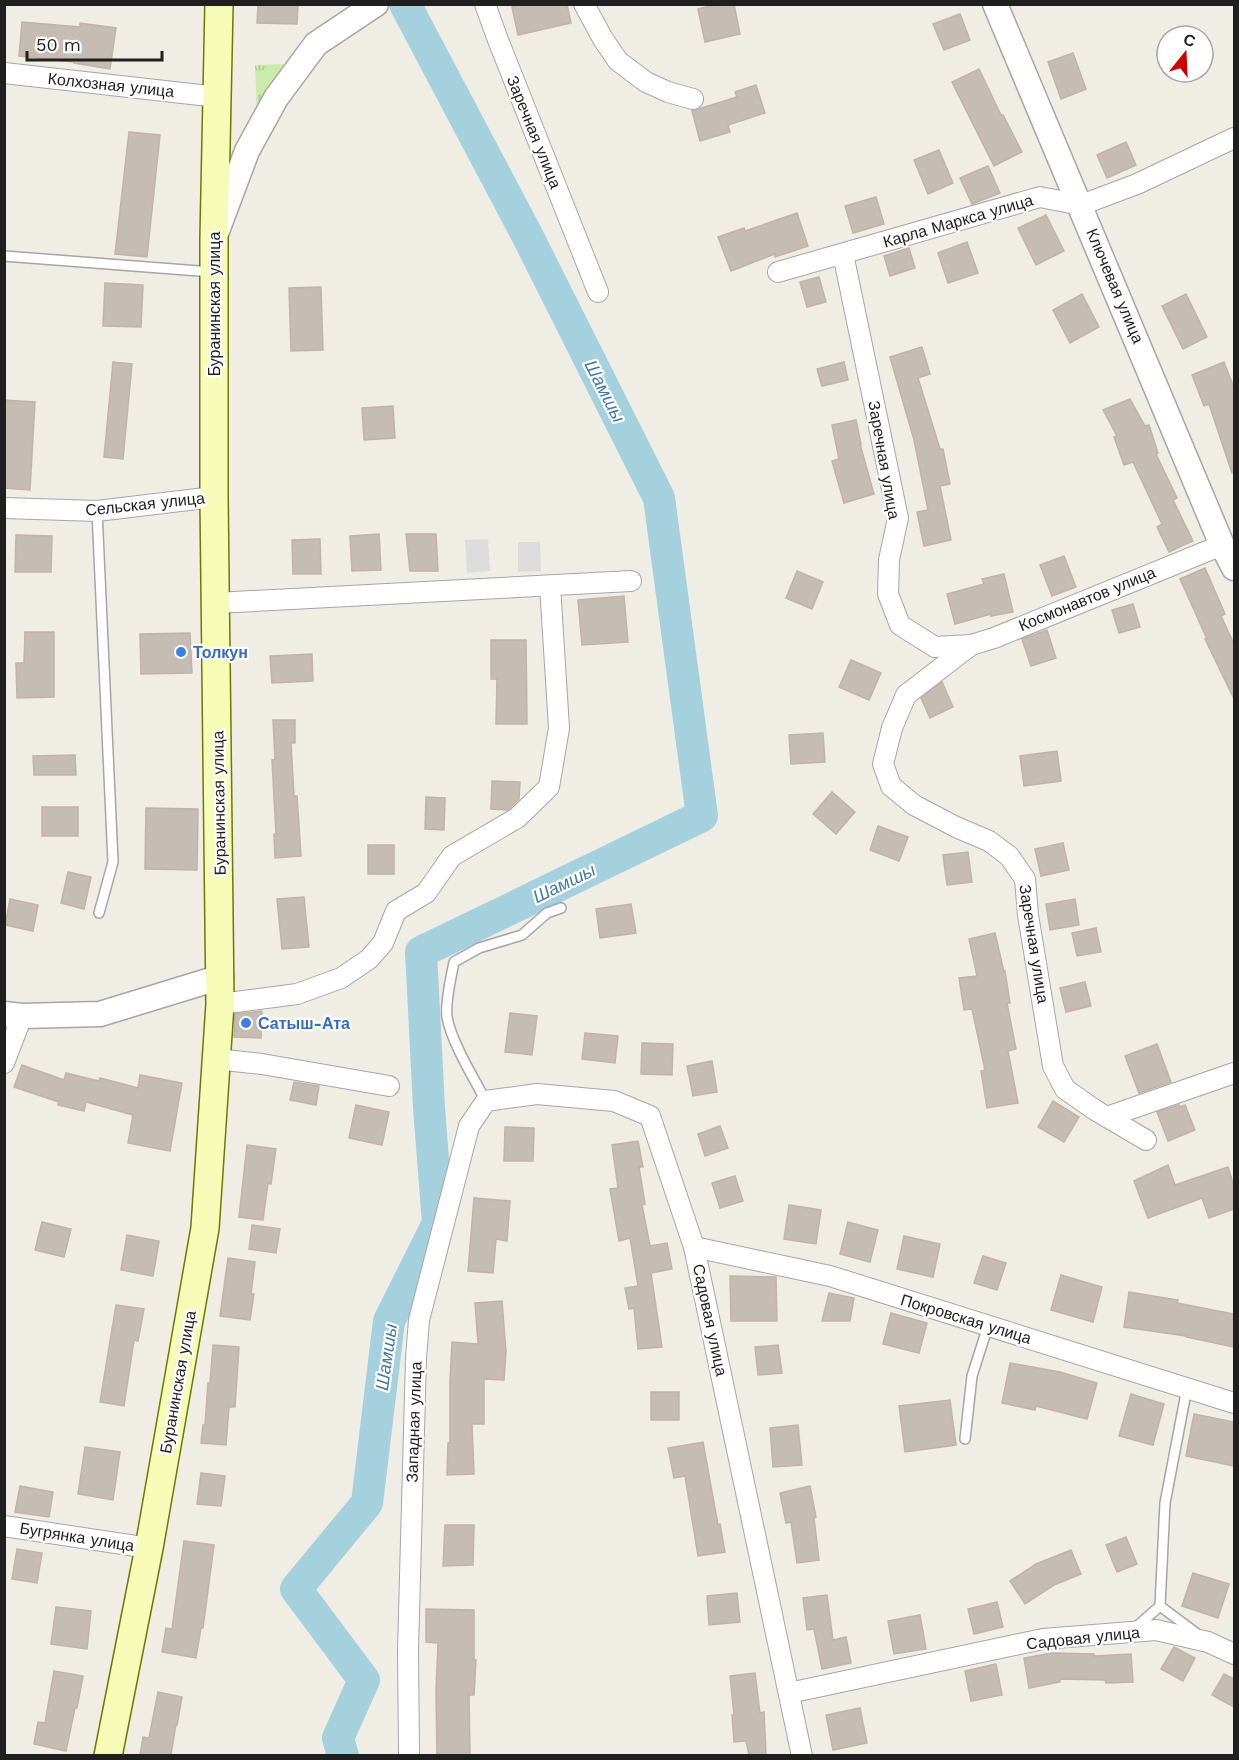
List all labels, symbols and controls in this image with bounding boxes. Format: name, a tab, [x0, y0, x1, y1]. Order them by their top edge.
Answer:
scale bar	[27, 24, 162, 62]
north arrow	[1155, 24, 1215, 84]
text: С	[1181, 29, 1198, 51]
text: 50 m	[36, 34, 81, 55]
street label: Колхозная улица	[47, 69, 175, 101]
street label: Заречная улица	[503, 73, 565, 191]
street label: Карла Маркса улица	[881, 190, 1035, 252]
street label: Ключевая улица	[1082, 226, 1148, 346]
street label: Буранинская улица	[205, 232, 224, 376]
water label: Шамшы	[580, 356, 630, 426]
street label: Заречная улица	[864, 399, 904, 521]
street label: Сельская улица	[84, 488, 206, 520]
street label: Космонавтов улица	[1016, 563, 1158, 635]
place label: Толкун	[193, 643, 248, 662]
marker: Толкун	[174, 645, 188, 659]
street label: Буранинская улица	[208, 730, 230, 876]
water label: Шамшы	[529, 859, 599, 907]
street label: Заречная улица	[1015, 883, 1053, 1005]
place label: Сатыш-Ата	[258, 1014, 350, 1033]
marker: Сатыш-Ата	[239, 1016, 253, 1030]
street label: Садовая улица	[689, 1262, 731, 1378]
street label: Покровская улица	[898, 1290, 1034, 1348]
street label: Буранинская улица	[156, 1309, 200, 1455]
water label: Шамшы	[371, 1322, 401, 1392]
street label: Западная улица	[402, 1361, 426, 1483]
street label: Бугрянка улица	[18, 1519, 136, 1555]
street label: Садовая улица	[1025, 1623, 1141, 1653]

